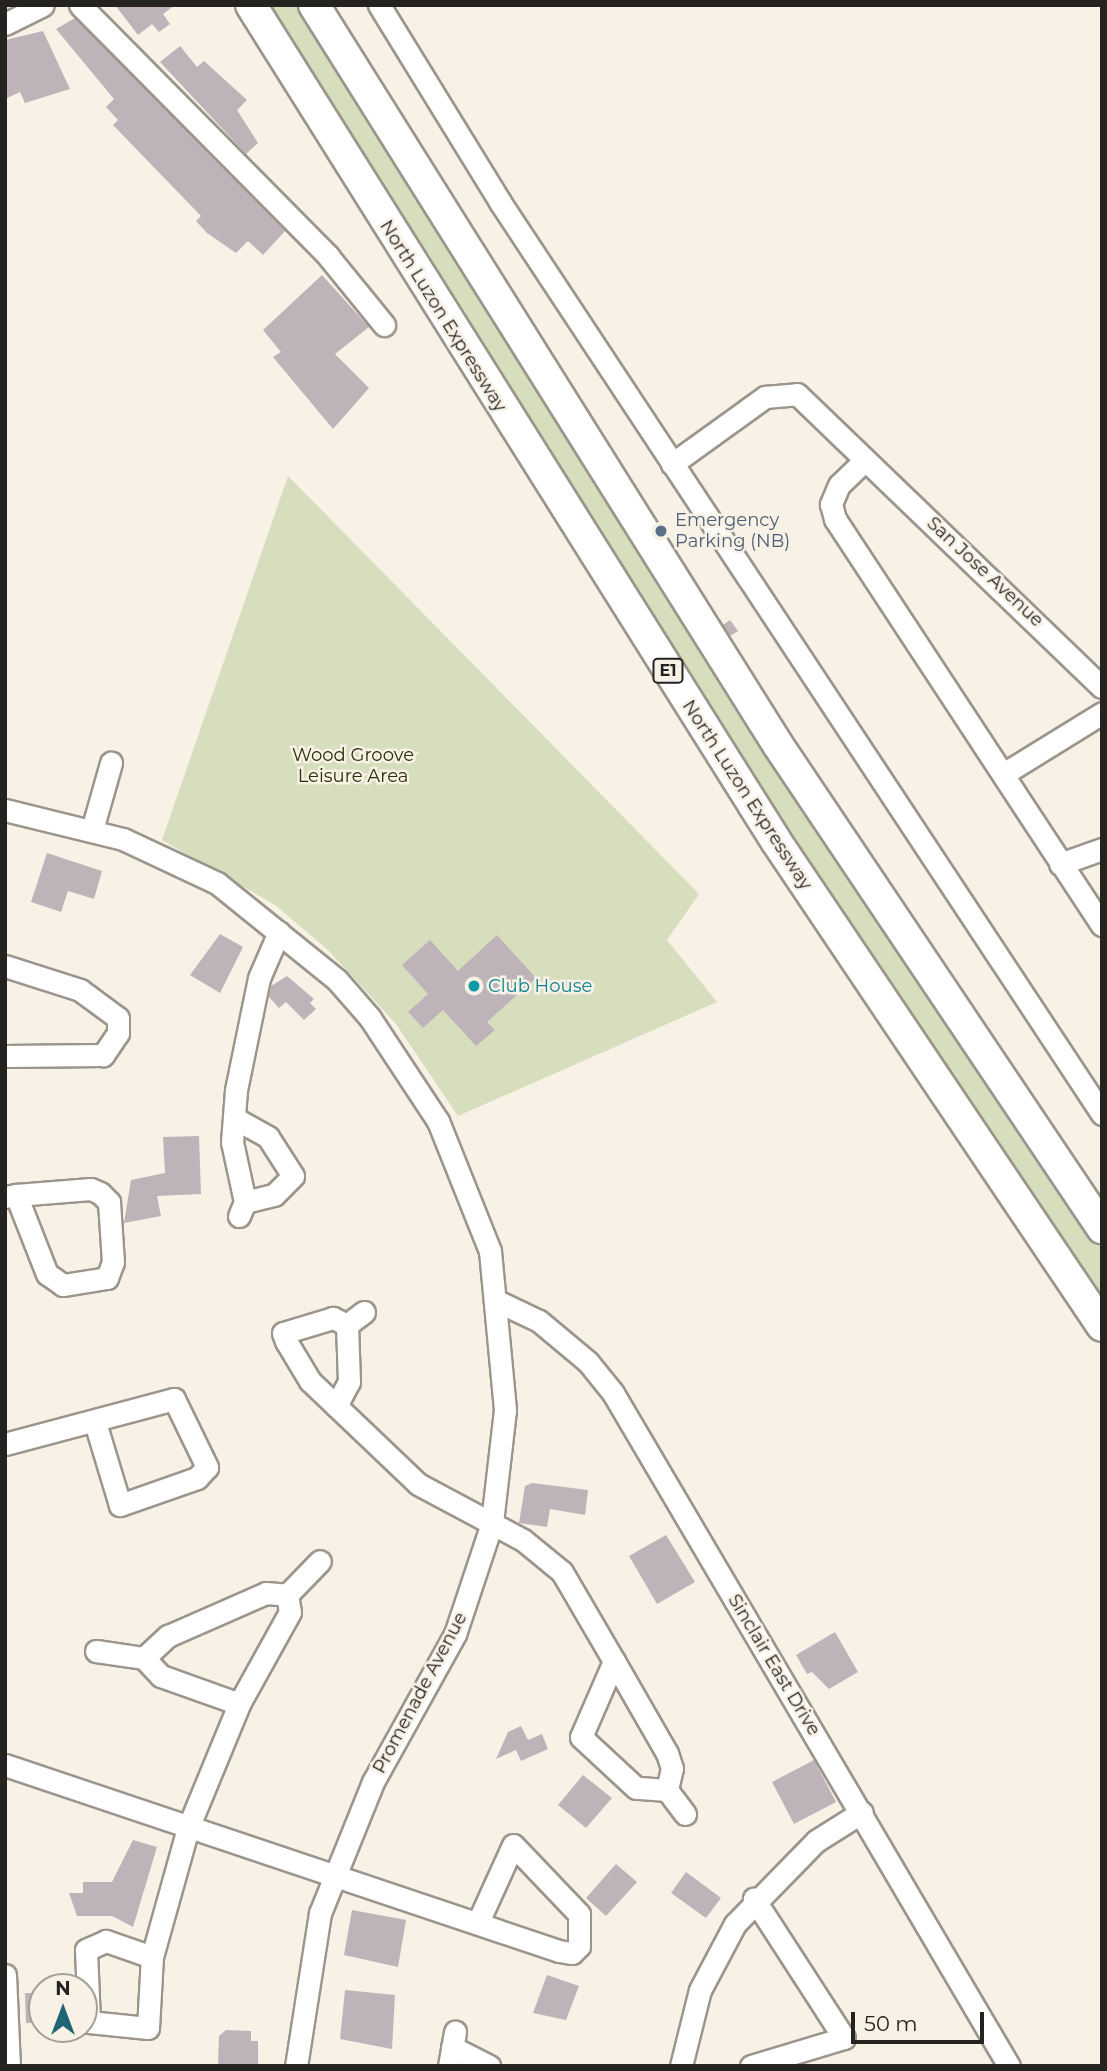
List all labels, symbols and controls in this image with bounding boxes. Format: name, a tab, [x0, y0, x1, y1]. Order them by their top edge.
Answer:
street label: North Luzon Expressway	[375, 216, 511, 416]
place label: Emergency Parking (NB)	[675, 510, 790, 552]
street label: San Jose Avenue	[922, 513, 1048, 631]
marker: Emergency Parking (NB)	[653, 523, 669, 539]
road number: E1	[652, 658, 684, 684]
street label: North Luzon Expressway	[678, 696, 816, 894]
park label: Wood Groove Leisure Area	[292, 745, 414, 788]
place label: Club House	[488, 975, 592, 997]
marker: Club House	[466, 978, 482, 994]
street label: Sinclair East Drive	[723, 1591, 825, 1739]
street label: Promenade Avenue	[368, 1609, 472, 1777]
north arrow	[28, 1973, 98, 2043]
text: N	[55, 1977, 71, 2000]
scale bar	[855, 1997, 988, 2041]
text: 50 m	[864, 2011, 918, 2036]

